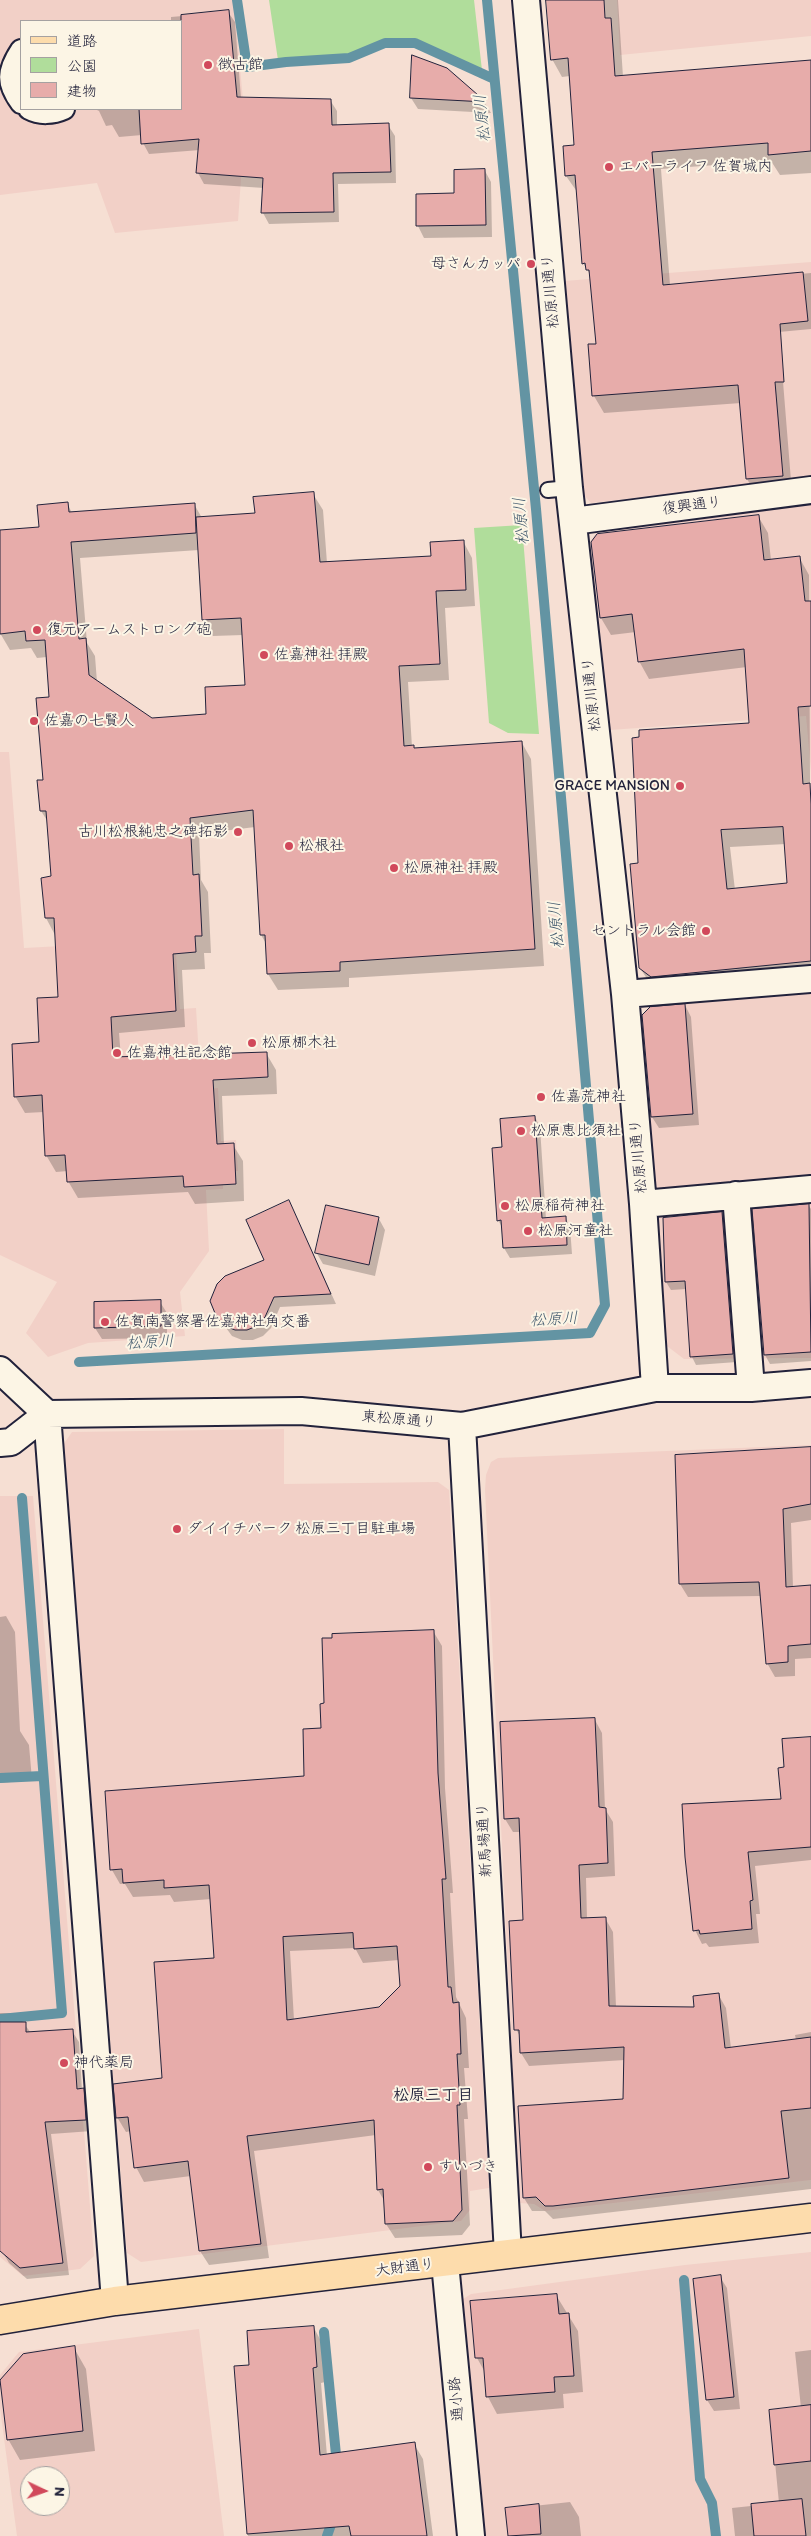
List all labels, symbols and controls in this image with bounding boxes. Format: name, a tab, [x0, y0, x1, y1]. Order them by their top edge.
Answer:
legend	[20, 20, 182, 110]
text: 道路	[67, 32, 97, 50]
place label: 徴古館	[218, 56, 263, 74]
text: 公園	[67, 57, 97, 75]
marker: 徴古館	[202, 59, 214, 71]
text: 建物	[67, 82, 97, 100]
water label: 松原川	[471, 93, 495, 143]
place label: エバーライフ 佐賀城内	[619, 158, 772, 176]
marker: エバーライフ 佐賀城内	[603, 161, 615, 173]
street label: 松原川通り	[539, 253, 563, 329]
place label: 母さんカッパ	[431, 255, 521, 273]
marker: 母さんカッパ	[525, 258, 537, 270]
street label: 復興通り	[661, 493, 723, 519]
water label: 松原川	[510, 496, 534, 546]
place label: 復元アームストロング砲	[47, 621, 211, 639]
marker: 復元アームストロング砲	[31, 624, 43, 636]
place label: 佐嘉神社 拝殿	[274, 646, 367, 664]
marker: 佐嘉神社 拝殿	[258, 649, 270, 661]
street label: 松原川通り	[579, 656, 605, 732]
place label: 佐嘉の七賢人	[44, 712, 134, 730]
marker: 佐嘉の七賢人	[28, 715, 40, 727]
place label: GRACE MANSION	[555, 777, 670, 795]
marker: GRACE MANSION	[674, 780, 686, 792]
place label: 古川松根純忠之碑拓影	[78, 823, 228, 841]
marker: 古川松根純忠之碑拓影	[232, 826, 244, 838]
place label: 松根社	[299, 837, 344, 855]
marker: 松根社	[283, 840, 295, 852]
place label: 松原神社 拝殿	[404, 859, 497, 877]
marker: 松原神社 拝殿	[388, 862, 400, 874]
water label: 松原川	[545, 900, 569, 950]
place label: セントラル会館	[591, 922, 696, 940]
marker: セントラル会館	[700, 925, 712, 937]
place label: 松原梛木社	[262, 1034, 337, 1052]
marker: 松原梛木社	[246, 1037, 258, 1049]
place label: 佐嘉神社記念館	[127, 1044, 232, 1062]
marker: 佐嘉神社記念館	[111, 1047, 123, 1059]
place label: 佐嘉荒神社	[551, 1088, 626, 1106]
marker: 佐嘉荒神社	[535, 1091, 547, 1103]
street label: 松原川通り	[627, 1118, 651, 1194]
place label: 松原恵比須社	[531, 1122, 621, 1140]
marker: 松原恵比須社	[515, 1125, 527, 1137]
place label: 松原稲荷神社	[515, 1197, 605, 1215]
marker: 松原稲荷神社	[499, 1200, 511, 1212]
place label: 松原河童社	[538, 1222, 613, 1240]
marker: 松原河童社	[522, 1225, 534, 1237]
water label: 松原川	[530, 1309, 578, 1331]
place label: 佐賀南警察署佐嘉神社角交番	[115, 1313, 310, 1331]
marker: 佐賀南警察署佐嘉神社角交番	[99, 1316, 111, 1328]
water label: 松原川	[126, 1332, 174, 1354]
street label: 東松原通り	[361, 1408, 437, 1432]
place label: ダイイチパーク 松原三丁目駐車場	[187, 1520, 415, 1538]
marker: ダイイチパーク 松原三丁目駐車場	[171, 1523, 183, 1535]
street label: 新馬場通り	[474, 1802, 496, 1878]
place label: 神代薬局	[74, 2054, 134, 2072]
marker: 神代薬局	[58, 2057, 70, 2069]
district label: 松原三丁目	[393, 2086, 473, 2106]
place label: すいづき	[438, 2158, 498, 2176]
marker: すいづき	[422, 2161, 434, 2173]
street label: 大財通り	[374, 2255, 436, 2281]
street label: 通小路	[446, 2376, 468, 2422]
north arrow	[20, 2466, 70, 2516]
text: N	[51, 2487, 68, 2497]

